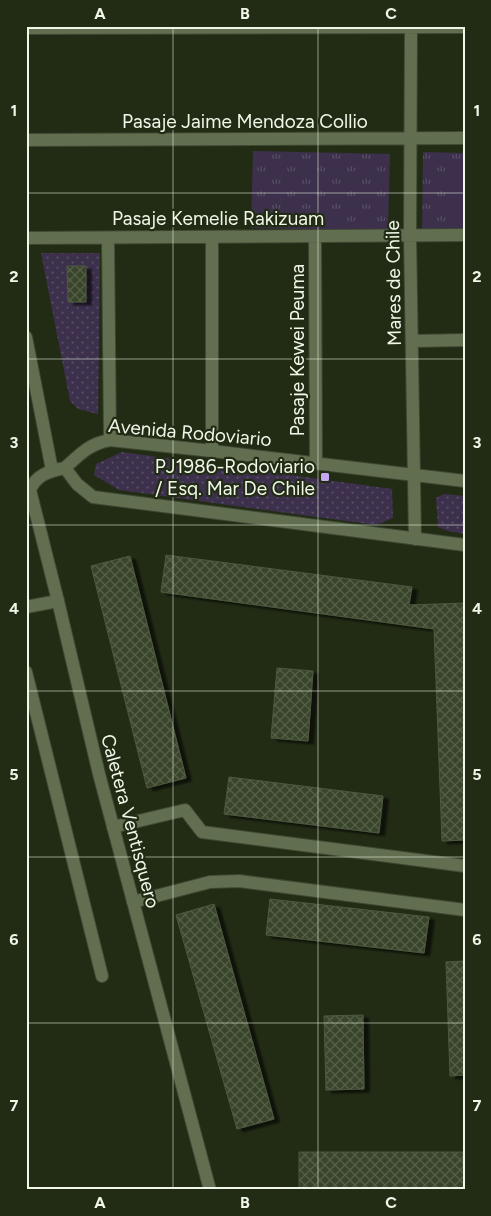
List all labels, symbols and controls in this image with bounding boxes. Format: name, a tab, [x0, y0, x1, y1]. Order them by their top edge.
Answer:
text: A	[94, 4, 106, 23]
text: B	[240, 4, 250, 23]
text: C	[385, 4, 397, 23]
text: 1	[11, 101, 17, 120]
text: 1	[474, 101, 480, 120]
street label: Pasaje Jaime Mendoza Collio	[122, 110, 368, 133]
street label: Pasaje Kemelie Rakizuam	[112, 207, 324, 230]
street label: Mares de Chile	[381, 220, 406, 346]
street label: Pasaje Kewei Peuma	[286, 264, 309, 436]
text: 2	[9, 267, 19, 286]
text: 2	[472, 267, 482, 286]
street label: Avenida Rodoviario	[107, 414, 273, 451]
text: 3	[10, 433, 19, 452]
text: 3	[473, 433, 482, 452]
place label: PJ1986-Rodoviario / Esq. Mar De Chile	[155, 455, 315, 500]
marker: PJ1986-Rodoviario / Esq. Mar De Chile	[319, 471, 331, 483]
text: 4	[9, 599, 19, 618]
text: 4	[472, 599, 482, 618]
street label: Caletera Ventisquero	[96, 731, 165, 911]
text: 5	[9, 765, 19, 784]
text: 5	[472, 765, 482, 784]
text: 6	[9, 930, 19, 949]
text: 6	[472, 930, 482, 949]
text: 7	[10, 1096, 19, 1115]
text: 7	[473, 1096, 482, 1115]
text: A	[94, 1193, 106, 1212]
text: B	[240, 1193, 250, 1212]
text: C	[385, 1193, 397, 1212]

